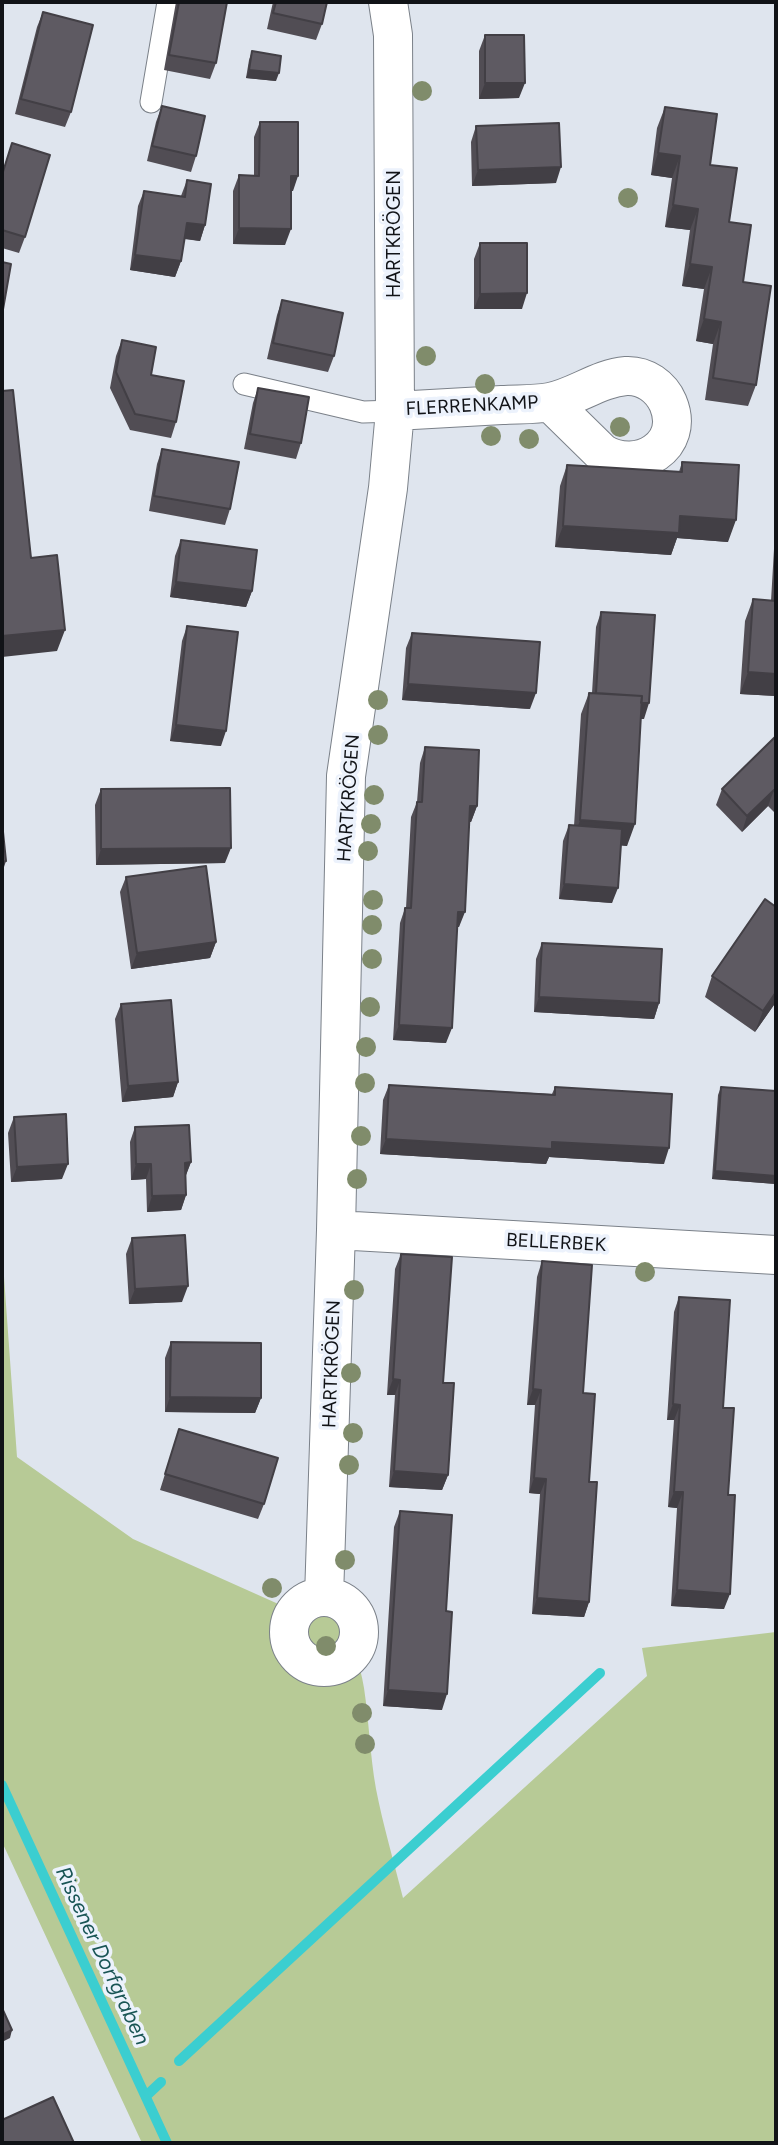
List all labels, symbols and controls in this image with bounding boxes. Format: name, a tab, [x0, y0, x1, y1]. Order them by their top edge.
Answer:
street label: HARTKRÖGEN	[383, 170, 405, 298]
street label: FLERRENKAMP	[405, 391, 539, 421]
street label: HARTKRÖGEN	[333, 733, 365, 863]
street label: BELLERBEK	[505, 1229, 607, 1257]
street label: HARTKRÖGEN	[318, 1300, 346, 1428]
water label: Rissener Dorfgraben	[50, 1863, 154, 2049]

